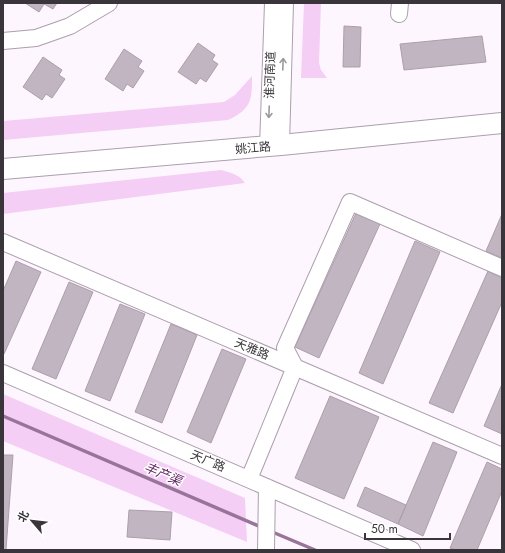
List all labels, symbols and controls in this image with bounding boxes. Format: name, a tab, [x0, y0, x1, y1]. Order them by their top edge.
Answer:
street label: 淮河南道	[260, 51, 280, 99]
one-way arrow	[280, 58, 287, 71]
one-way arrow	[265, 105, 273, 118]
street label: 姚江路	[234, 137, 272, 159]
street label: 天雅路	[232, 334, 272, 364]
street label: 天广路	[188, 446, 228, 476]
water label: 丰产渠	[141, 458, 186, 491]
north arrow	[12, 501, 52, 541]
text: 北	[14, 508, 33, 525]
scale bar	[365, 515, 450, 541]
text: 50 m	[371, 520, 398, 538]

